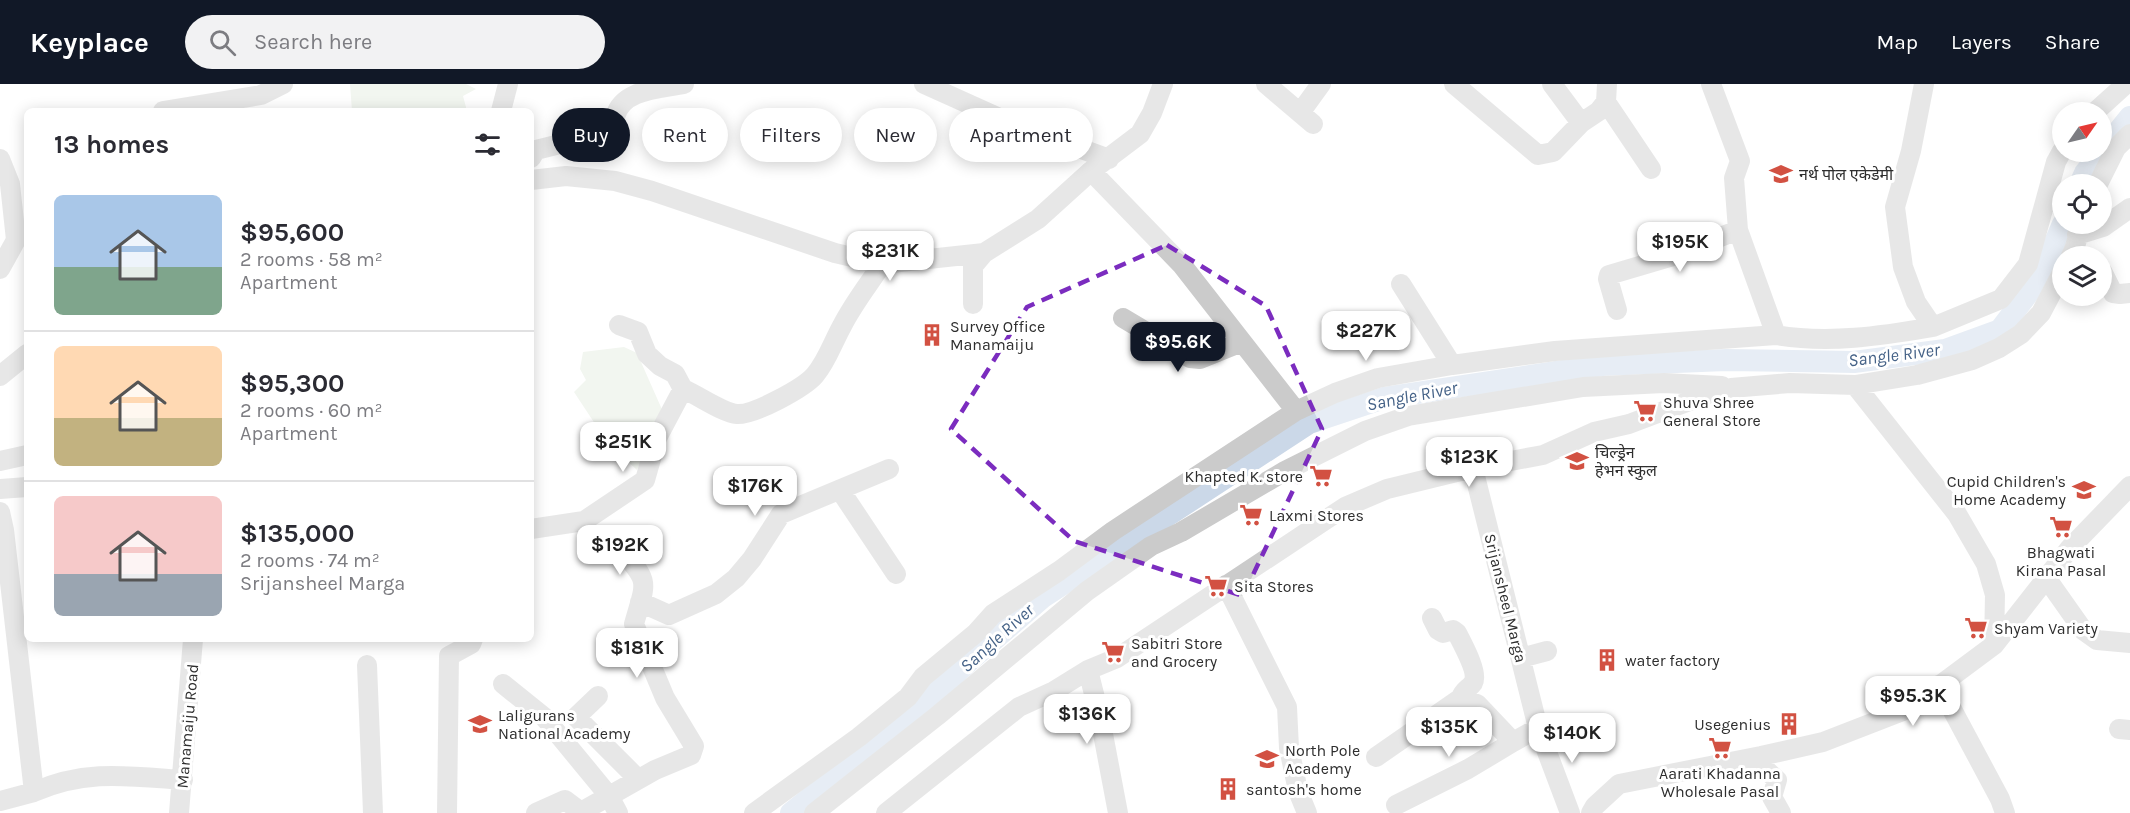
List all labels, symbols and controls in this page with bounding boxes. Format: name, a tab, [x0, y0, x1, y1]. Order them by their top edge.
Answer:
search box	[185, 15, 605, 69]
text: Keyplace	[30, 26, 149, 59]
icon: search	[206, 26, 239, 59]
text: Search here	[254, 29, 372, 55]
text: Map	[1876, 30, 1918, 54]
text: Layers	[1951, 30, 2012, 54]
text: Share	[2045, 30, 2100, 54]
north arrow	[2052, 102, 2112, 162]
map controls	[2052, 102, 2112, 306]
chip: Buy	[552, 108, 630, 162]
chip: Rent	[642, 108, 728, 162]
chip: Filters	[740, 108, 842, 162]
chip: New	[854, 108, 937, 162]
chip: Apartment	[949, 108, 1093, 162]
icon: filters	[471, 128, 504, 161]
text: 13 homes	[54, 129, 169, 160]
school or university icon: नर्थ पोल एकेडेमी	[1768, 161, 1794, 187]
place label: नर्थ पोल एकेडेमी	[1799, 165, 1894, 184]
button: locate	[2052, 174, 2112, 234]
text: $95,600	[240, 217, 344, 248]
icon: home	[102, 219, 174, 291]
pin: $195K	[1638, 222, 1722, 273]
text: $195K	[1651, 230, 1709, 253]
pin: $231K	[848, 231, 932, 282]
text: $231K	[861, 239, 919, 262]
button: layers	[2052, 246, 2112, 306]
text: 2 rooms · 58 m²	[240, 248, 383, 271]
text: Apartment	[240, 271, 338, 294]
pin: $227K	[1324, 311, 1408, 362]
place label: Survey Office Manamaiju	[950, 317, 1045, 354]
text: $227K	[1335, 319, 1397, 342]
building icon: Survey Office Manamaiju	[919, 322, 945, 348]
pin: $95.6K	[1129, 322, 1227, 373]
text: $95.6K	[1144, 330, 1212, 353]
water label: Sangle River	[1847, 338, 1942, 372]
text: $95,300	[240, 368, 345, 399]
icon: home	[102, 370, 174, 442]
water label: Sangle River	[1365, 376, 1460, 416]
place label: Shuva Shree General Store	[1663, 393, 1761, 430]
supermarket icon: Shuva Shree General Store	[1632, 398, 1658, 424]
text: 2 rooms · 60 m²	[240, 399, 383, 422]
text: Apartment	[240, 422, 338, 445]
pin: $251K	[581, 422, 665, 473]
text: $251K	[594, 430, 652, 453]
pin: $123K	[1427, 437, 1511, 488]
place label: चिल्ड्रेन हेभन स्कुल	[1595, 443, 1658, 481]
text: $123K	[1440, 445, 1498, 468]
school or university icon: चिल्ड्रेन हेभन स्कुल	[1564, 448, 1590, 474]
supermarket icon: Khapted K. store	[1308, 463, 1334, 489]
pin: $176K	[713, 466, 797, 517]
place label: Khapted K. store	[1184, 467, 1303, 486]
place label: Cupid Children's Home Academy	[1947, 472, 2067, 509]
text: $176K	[727, 474, 783, 497]
school or university icon: Cupid Children's Home Academy	[2071, 477, 2097, 503]
supermarket icon: Laxmi Stores	[1238, 502, 1264, 528]
place label: Laxmi Stores	[1269, 506, 1364, 525]
supermarket icon: Bhagwati Kirana Pasal	[2048, 514, 2074, 540]
text: $135,000	[240, 518, 354, 549]
icon: home	[102, 520, 174, 592]
pin: $192K	[578, 525, 662, 576]
street label: Srijansheel Marga	[1480, 532, 1531, 665]
text: $192K	[591, 533, 649, 556]
place label: Bhagwati Kirana Pasal	[2016, 543, 2106, 580]
text: 2 rooms · 74 m²	[240, 549, 380, 572]
text: Srijansheel Marga	[240, 572, 405, 595]
supermarket icon: Sita Stores	[1203, 573, 1229, 599]
place label: Sita Stores	[1234, 577, 1314, 596]
water label: Sangle River	[955, 599, 1039, 677]
supermarket icon: Shyam Variety	[1963, 615, 1989, 641]
place label: Shyam Variety	[1994, 619, 2098, 638]
pin: $181K	[595, 628, 679, 679]
place label: Sabitri Store and Grocery	[1131, 634, 1223, 671]
text: $181K	[610, 636, 664, 659]
supermarket icon: Sabitri Store and Grocery	[1100, 639, 1126, 665]
building icon: water factory	[1594, 647, 1620, 673]
place label: water factory	[1625, 651, 1720, 670]
street label: Manamaiju Road	[173, 663, 202, 789]
pin: $95.3K	[1864, 676, 1962, 727]
text: $95.3K	[1879, 684, 1947, 707]
pin: $136K	[1045, 694, 1129, 745]
text: $136K	[1058, 702, 1116, 725]
place label: Laligurans National Academy	[498, 706, 631, 743]
pin: $135K	[1407, 707, 1491, 758]
school or university icon: Laligurans National Academy	[467, 711, 493, 737]
building icon: Usegenius	[1776, 711, 1802, 737]
pin: $140K	[1530, 713, 1614, 764]
text: $135K	[1420, 715, 1478, 738]
place label: Usegenius	[1694, 715, 1771, 734]
text: $140K	[1543, 721, 1601, 744]
supermarket icon: Aarati Khadanna Wholesale Pasal	[1707, 735, 1733, 761]
place label: North Pole Academy	[1285, 741, 1360, 778]
school or university icon: North Pole Academy	[1254, 746, 1280, 772]
place label: Aarati Khadanna Wholesale Pasal	[1659, 764, 1781, 801]
building icon: santosh's home	[1215, 776, 1241, 802]
place label: santosh's home	[1246, 780, 1362, 799]

